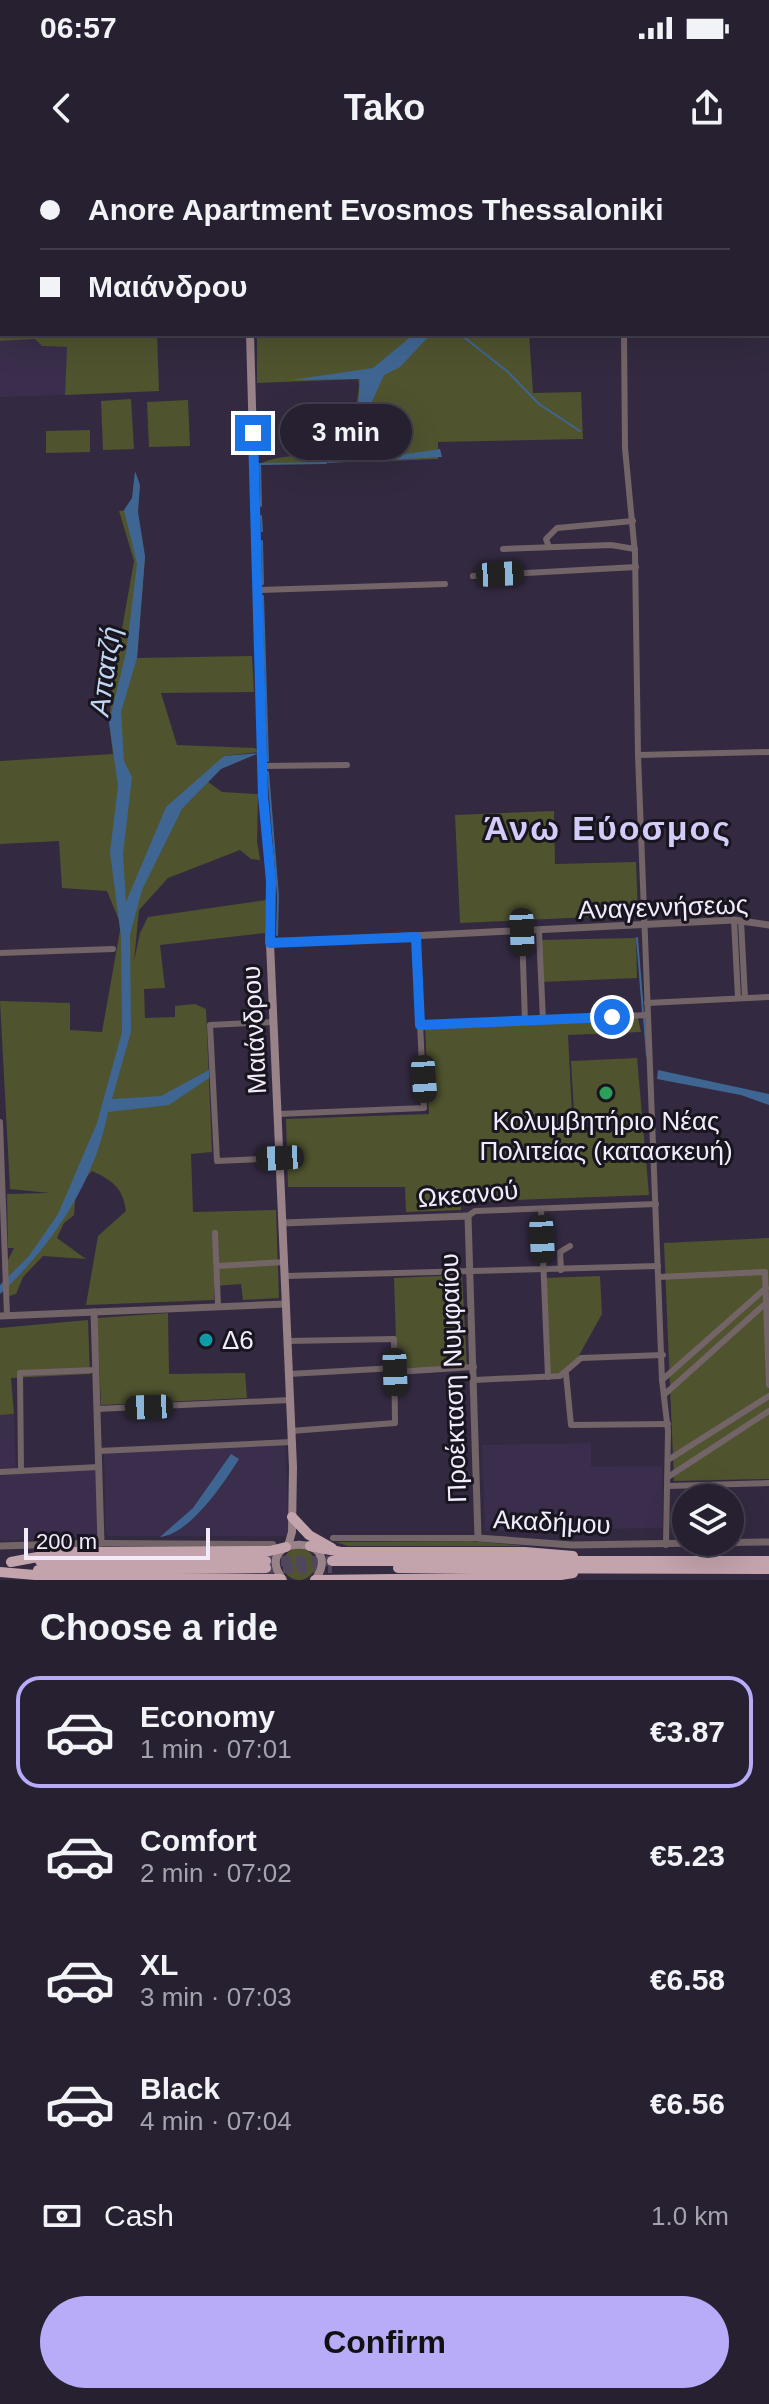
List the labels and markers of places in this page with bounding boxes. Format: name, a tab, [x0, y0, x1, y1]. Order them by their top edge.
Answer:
marker: Κολυμβητήριο Νέας Πολιτείας (κατασκευή)	[597, 1084, 615, 1102]
place label: Κολυμβητήριο Νέας Πολιτείας (κατασκευή)	[479, 1106, 733, 1166]
place label: Δ6	[222, 1325, 254, 1355]
marker: Δ6	[197, 1331, 215, 1349]

